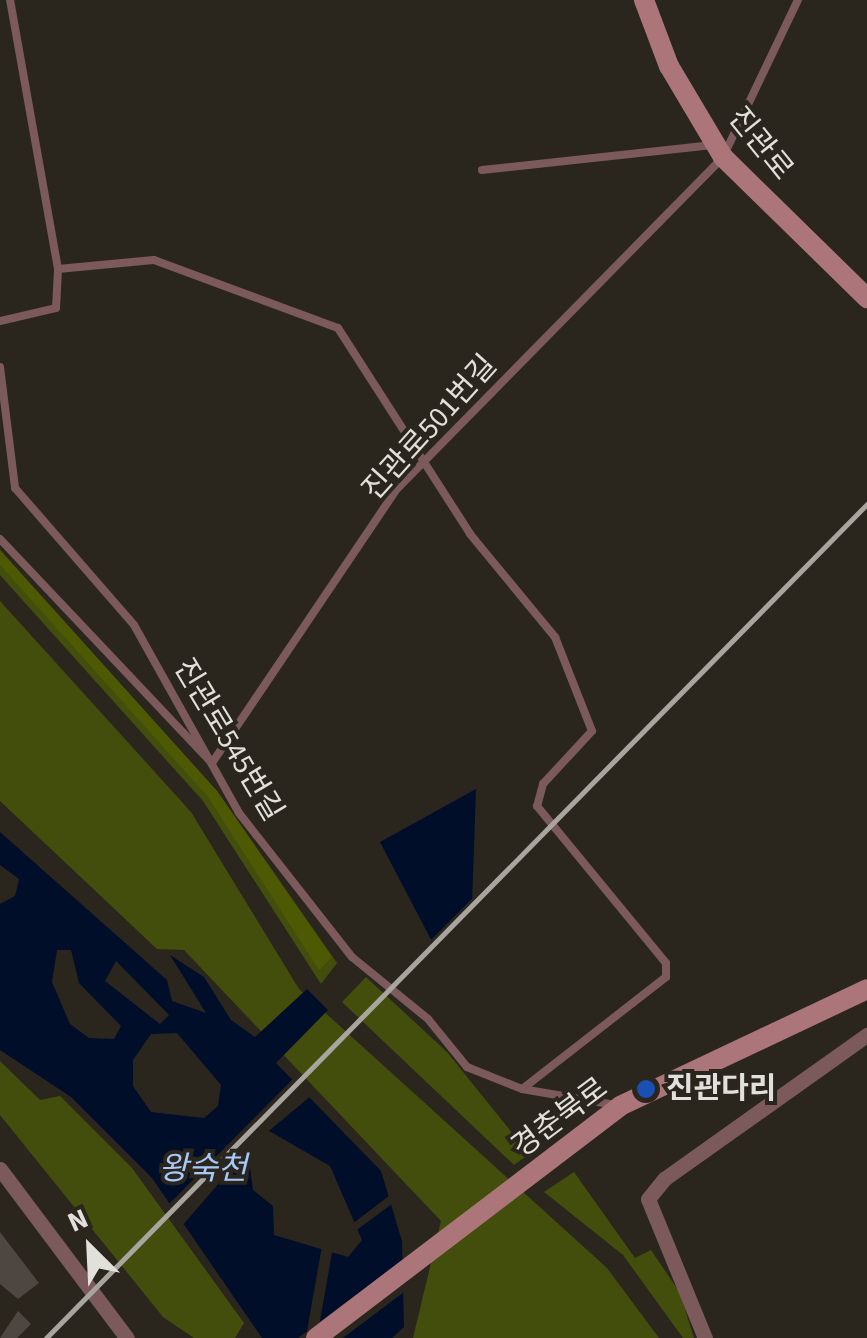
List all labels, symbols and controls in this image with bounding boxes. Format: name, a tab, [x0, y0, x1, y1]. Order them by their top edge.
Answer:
street label: 진관로	[720, 100, 800, 188]
street label: 진관로501번길	[355, 348, 505, 508]
street label: 진관로545번길	[166, 652, 290, 828]
street label: 경춘북로	[505, 1070, 615, 1166]
place label: 진관다리	[666, 1071, 776, 1107]
marker: 진관다리	[635, 1078, 657, 1100]
water label: 왕숙천	[159, 1150, 247, 1188]
north arrow	[40, 1198, 140, 1298]
text: N	[61, 1199, 94, 1243]

